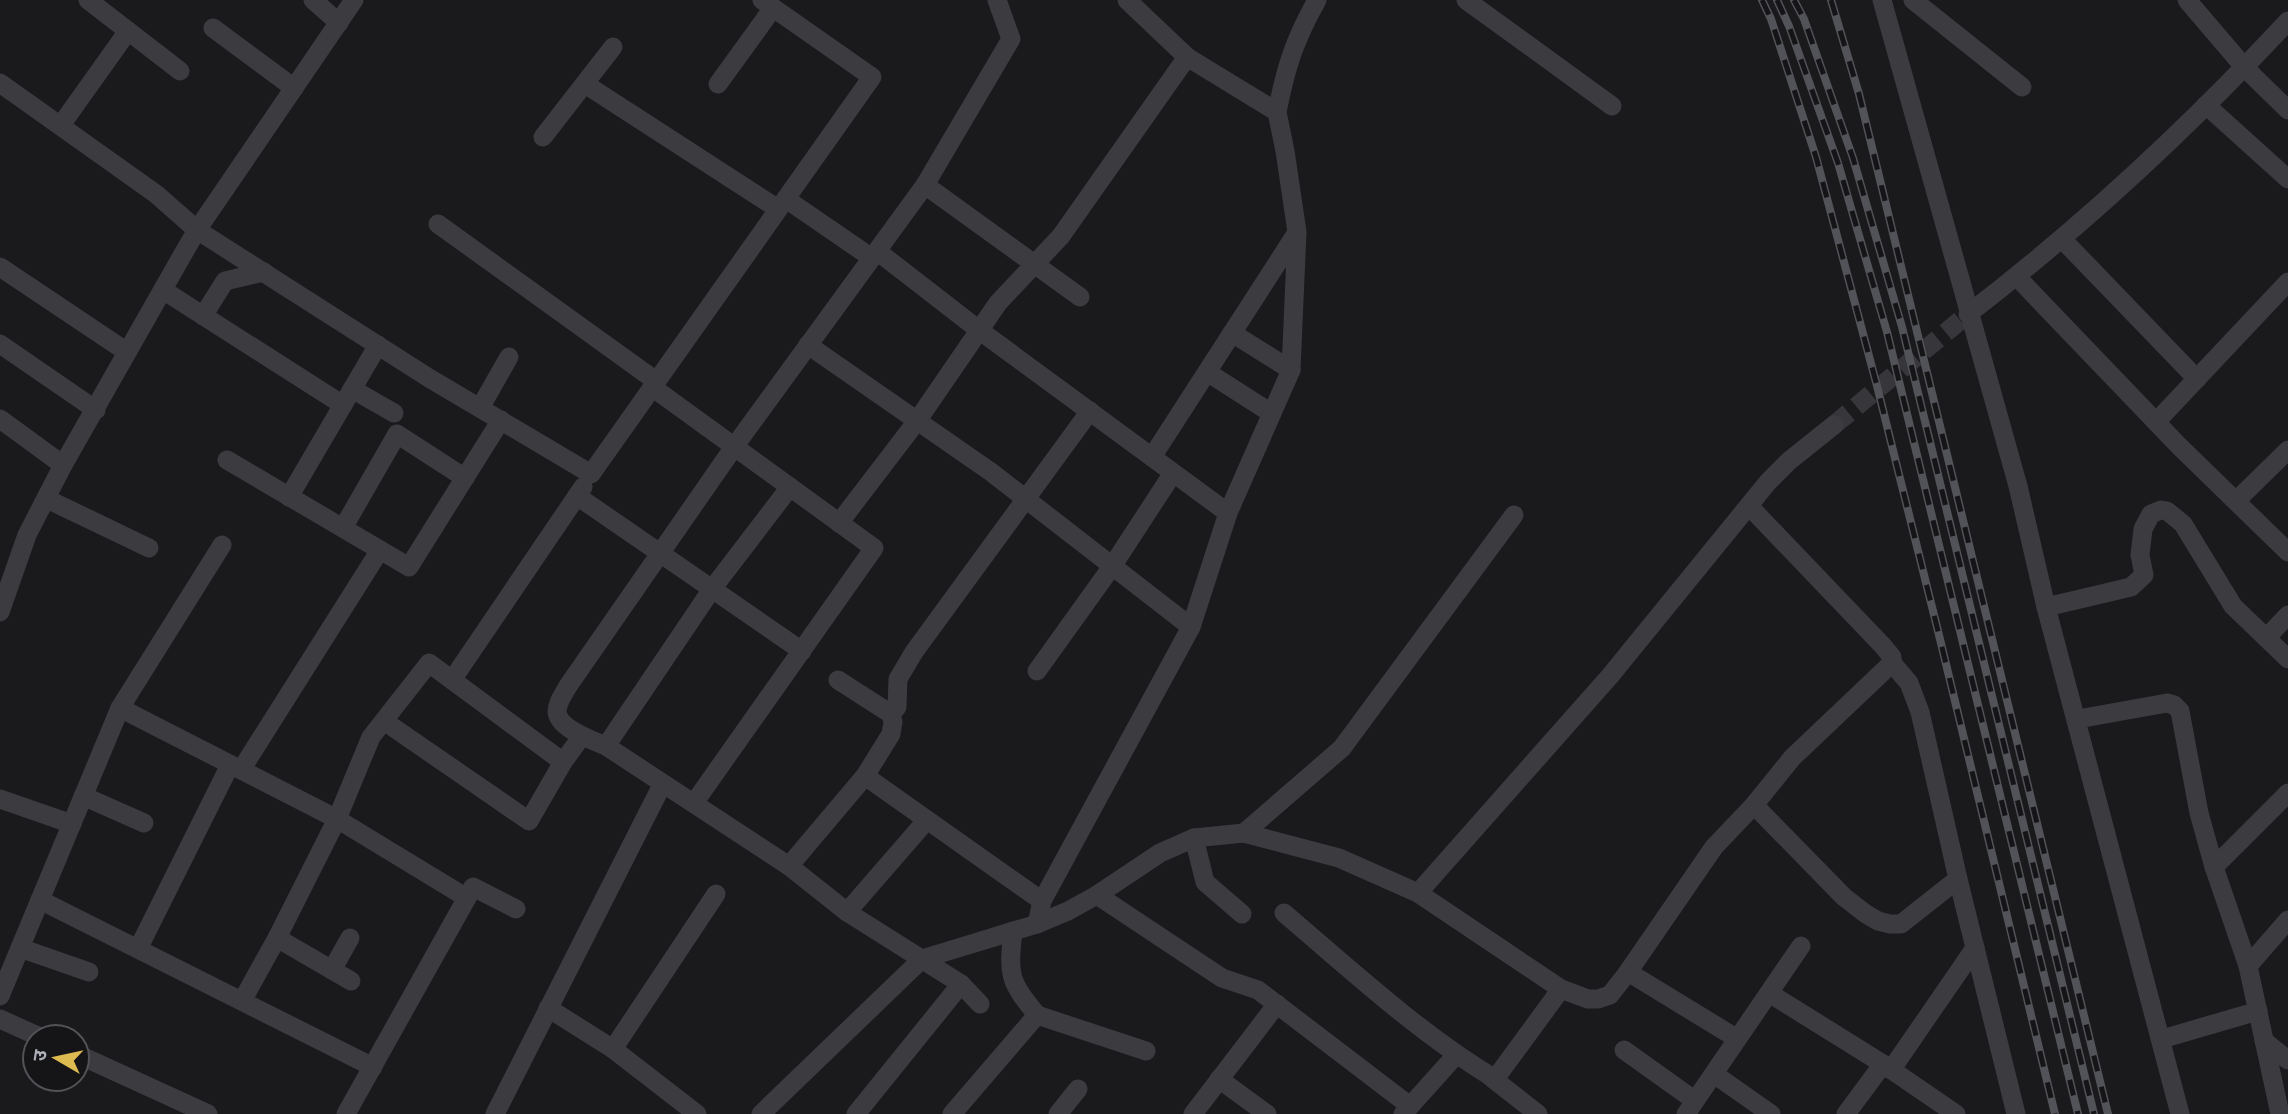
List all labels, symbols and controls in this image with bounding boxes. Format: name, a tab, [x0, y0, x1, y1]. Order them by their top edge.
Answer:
north arrow	[21, 1023, 91, 1093]
text: उ	[30, 1048, 51, 1063]

